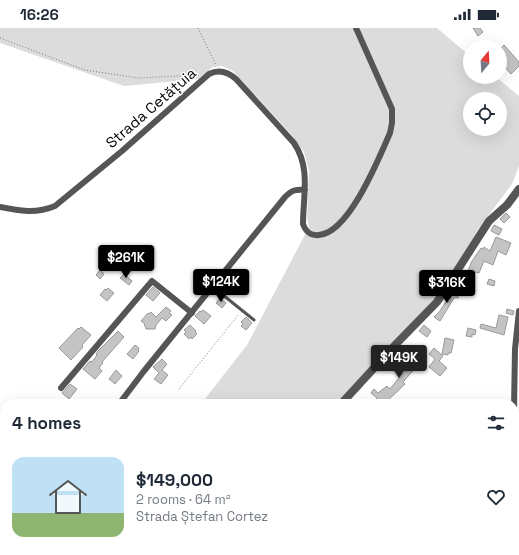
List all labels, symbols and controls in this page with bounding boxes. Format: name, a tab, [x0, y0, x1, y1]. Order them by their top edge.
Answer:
text: 16:26	[20, 5, 59, 24]
north arrow	[463, 40, 507, 84]
map controls	[463, 40, 507, 136]
street label: Strada Cetățuia	[102, 63, 200, 152]
button: locate	[463, 92, 507, 136]
pin: $261K	[98, 245, 154, 279]
text: $261K	[107, 249, 145, 266]
pin: $124K	[193, 269, 249, 303]
pin: $316K	[419, 270, 475, 304]
text: $124K	[202, 273, 240, 290]
text: $316K	[428, 274, 466, 291]
pin: $149K	[371, 345, 427, 379]
text: $149K	[380, 349, 418, 366]
text: 4 homes	[12, 412, 81, 434]
icon: filters	[485, 412, 507, 434]
text: $149,000	[136, 469, 213, 491]
icon: home	[44, 473, 92, 521]
icon: heart	[485, 486, 507, 508]
text: 2 rooms · 64 m²	[136, 491, 230, 508]
text: Strada Ștefan Cortez	[136, 508, 268, 525]

